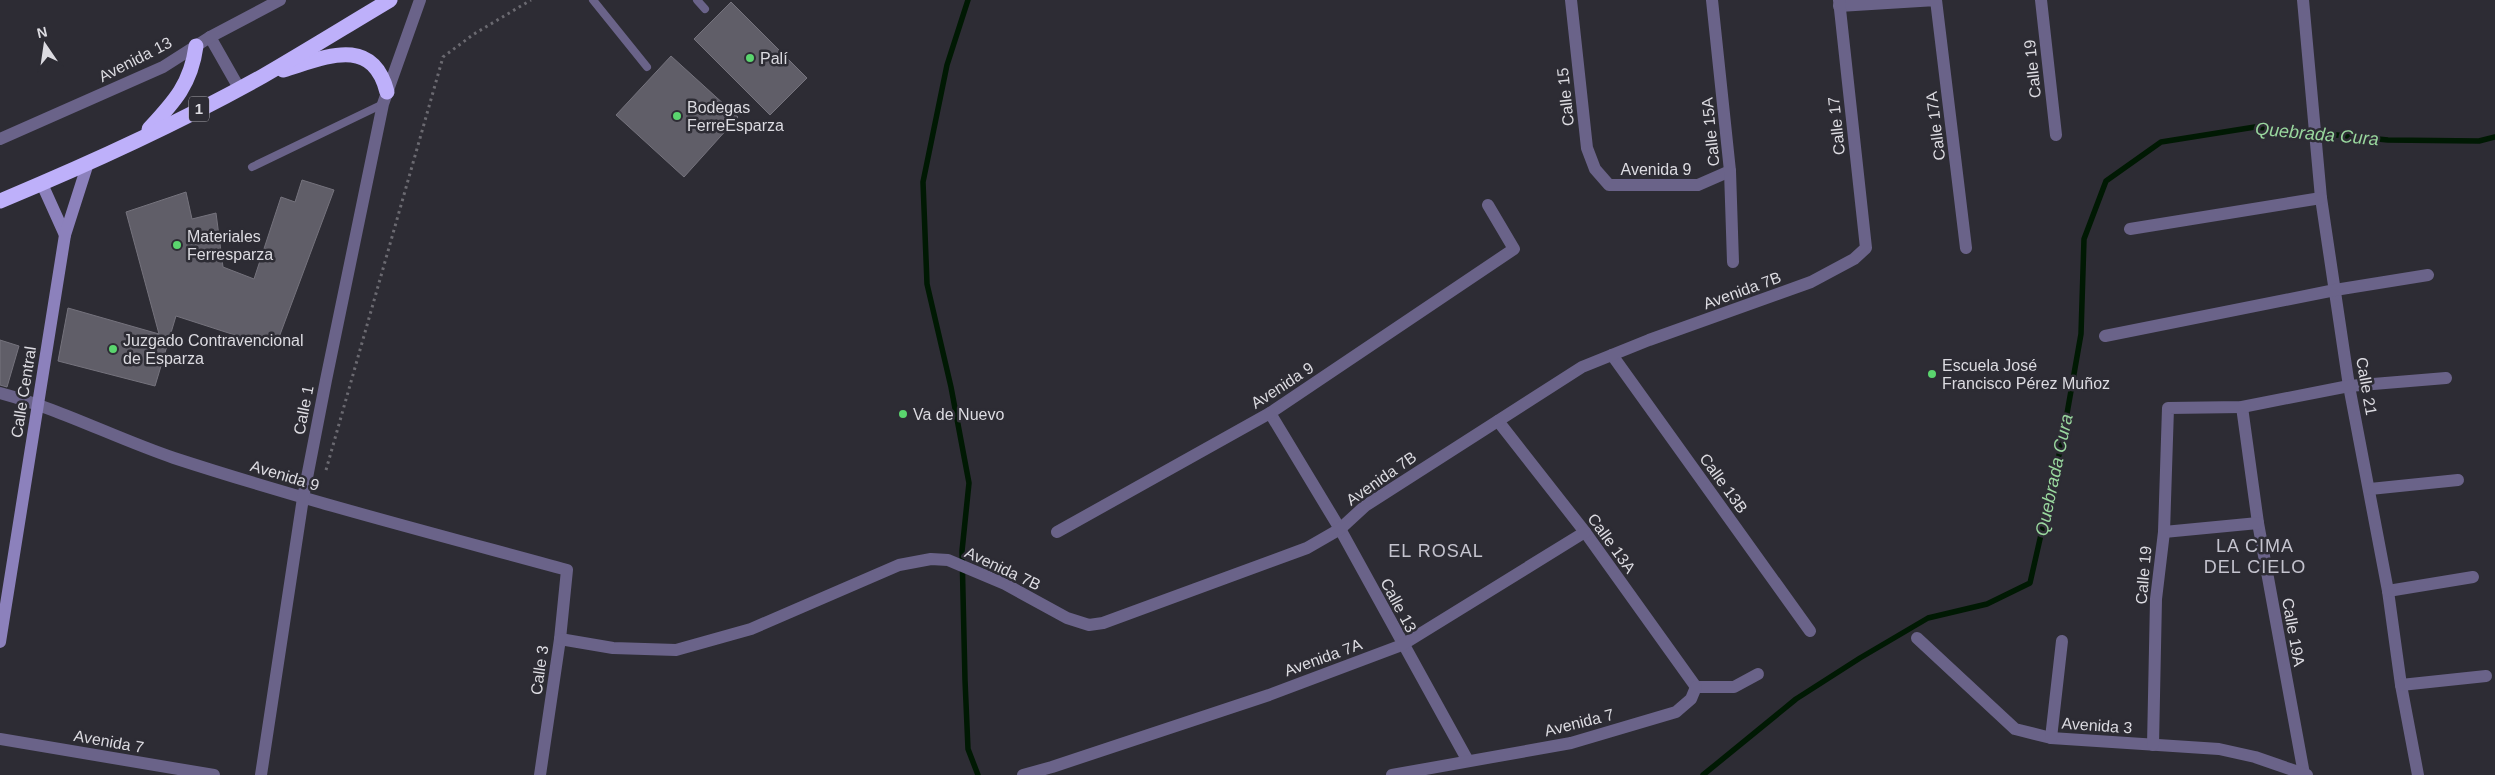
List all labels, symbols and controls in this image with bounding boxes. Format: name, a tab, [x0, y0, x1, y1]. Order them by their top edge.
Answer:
north arrow	[20, 20, 70, 70]
text: N	[35, 23, 49, 41]
street label: Avenida 13	[96, 34, 175, 85]
street label: Calle 19	[2021, 39, 2044, 99]
place label: Palí	[760, 50, 788, 67]
marker: Palí	[744, 52, 756, 64]
street label: Calle 15	[1554, 67, 1577, 127]
street label: Calle 17A	[1923, 90, 1948, 161]
road number: 1	[189, 96, 209, 122]
street label: Calle 15A	[1698, 96, 1723, 167]
street label: Calle 17	[1825, 96, 1848, 156]
place label: Bodegas FerreEsparza	[687, 99, 784, 134]
marker: Bodegas FerreEsparza	[671, 110, 683, 122]
water label: Quebrada Cura	[2254, 119, 2380, 149]
street label: Avenida 9	[1621, 161, 1692, 178]
place label: Materiales Ferresparza	[187, 228, 273, 263]
marker: Materiales Ferresparza	[171, 239, 183, 251]
street label: Avenida 7B	[1701, 269, 1783, 312]
place label: Juzgado Contravencional de Esparza	[123, 332, 304, 367]
marker: Juzgado Contravencional de Esparza	[107, 343, 119, 355]
street label: Calle Central	[8, 345, 39, 439]
street label: Calle 21	[2353, 356, 2380, 417]
place label: Escuela José Francisco Pérez Muñoz	[1942, 357, 2110, 392]
street label: Avenida 9	[1248, 359, 1317, 412]
marker: Escuela José Francisco Pérez Muñoz	[1926, 368, 1938, 380]
street label: Calle 1	[290, 384, 317, 436]
place label: Va de Nuevo	[913, 406, 1004, 423]
marker: Va de Nuevo	[897, 408, 909, 420]
water label: Quebrada Cura	[2031, 412, 2077, 538]
street label: Avenida 7B	[1343, 448, 1420, 509]
street label: Calle 13B	[1696, 450, 1751, 516]
street label: Avenida 9	[248, 457, 321, 494]
street label: Calle 13A	[1584, 510, 1639, 577]
district label: LA CIMA DEL CIELO	[2204, 536, 2306, 577]
district label: EL ROSAL	[1388, 541, 1484, 561]
street label: Avenida 7B	[962, 544, 1043, 593]
street label: Calle 19	[2132, 545, 2155, 605]
street label: Calle 13	[1377, 575, 1420, 635]
street label: Calle 19A	[2279, 596, 2308, 668]
street label: Avenida 7A	[1282, 635, 1365, 679]
street label: Calle 3	[528, 644, 551, 696]
street label: Avenida 7	[1543, 706, 1616, 739]
street label: Avenida 3	[2061, 715, 2133, 736]
street label: Avenida 7	[73, 727, 145, 756]

